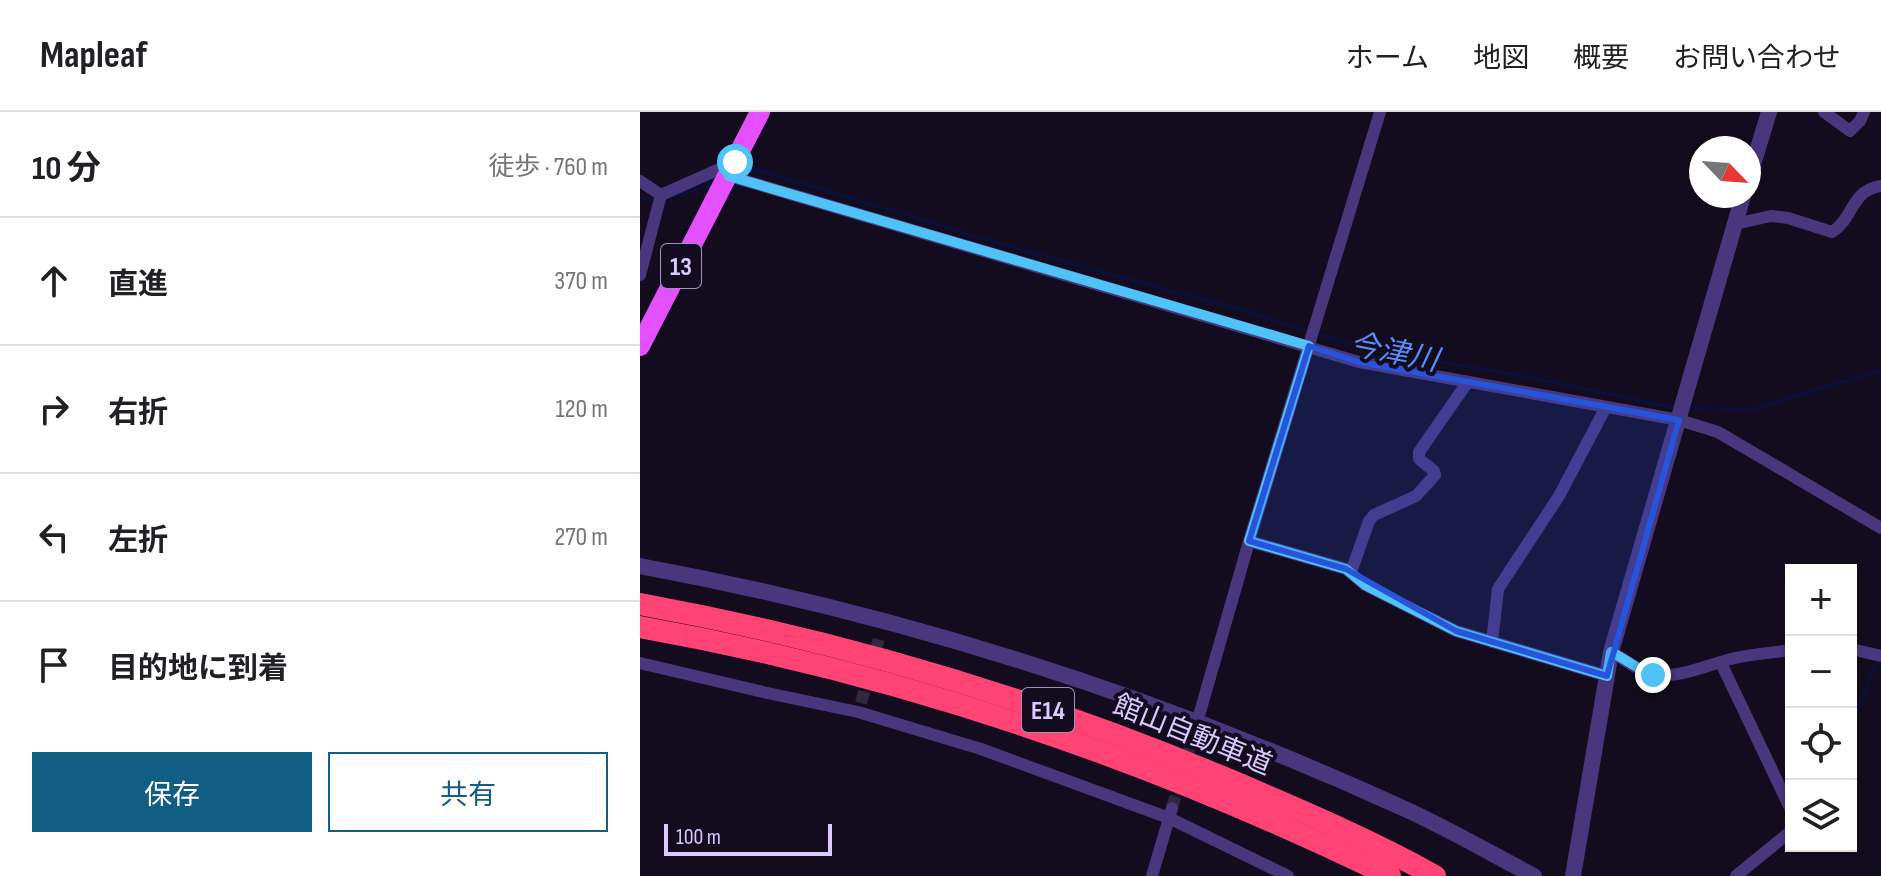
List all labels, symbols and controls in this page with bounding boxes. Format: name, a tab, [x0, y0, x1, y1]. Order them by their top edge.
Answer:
text: Mapleaf	[40, 33, 147, 78]
text: ホーム	[1346, 42, 1429, 75]
text: 地図	[1473, 42, 1529, 75]
text: 概要	[1573, 42, 1629, 75]
text: お問い合わせ	[1673, 42, 1841, 75]
north arrow	[1689, 136, 1761, 208]
route start	[717, 144, 753, 180]
text: 10 分	[32, 148, 101, 189]
text: 徒歩 · 760 m	[488, 152, 608, 183]
road number: 13	[661, 244, 701, 288]
icon: ahead	[32, 259, 76, 303]
text: 370 m	[554, 266, 608, 297]
text: 直進	[108, 267, 168, 303]
water label: 今津川	[1346, 327, 1444, 380]
icon: right	[32, 387, 76, 431]
text: 120 m	[555, 394, 608, 425]
text: 右折	[108, 395, 168, 431]
icon: left	[32, 515, 76, 559]
text: 270 m	[555, 522, 608, 553]
text: 左折	[108, 523, 168, 559]
map controls	[1785, 564, 1857, 852]
button: +	[1785, 564, 1857, 636]
button: −	[1785, 636, 1857, 708]
icon: arrive	[32, 643, 76, 687]
text: 目的地に到着	[108, 651, 288, 687]
route end	[1635, 657, 1671, 693]
road number: E14	[1022, 688, 1074, 732]
street label: 館山自動車道	[1108, 689, 1277, 782]
button: locate	[1785, 708, 1857, 780]
button: 保存	[32, 752, 312, 832]
button: 共有	[328, 752, 608, 832]
button: layers	[1785, 780, 1857, 852]
scale bar	[664, 820, 832, 856]
text: 100 m	[676, 824, 721, 851]

